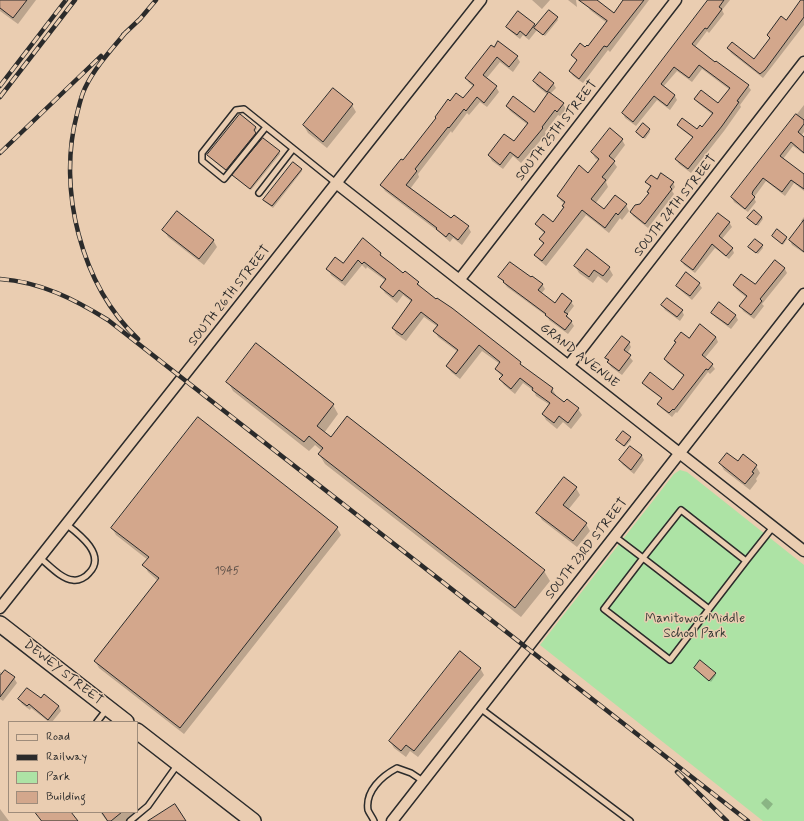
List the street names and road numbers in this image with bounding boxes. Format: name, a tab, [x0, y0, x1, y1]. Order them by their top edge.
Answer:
street label: SOUTH 25TH STREET	[513, 78, 601, 184]
street label: SOUTH 24TH STREET	[632, 152, 720, 260]
street label: SOUTH 26TH STREET	[186, 242, 274, 350]
street label: GRAND AVENUE	[536, 320, 622, 392]
street label: SOUTH 23RD STREET	[543, 495, 631, 603]
street label: DEWEY STREET	[20, 637, 106, 709]

